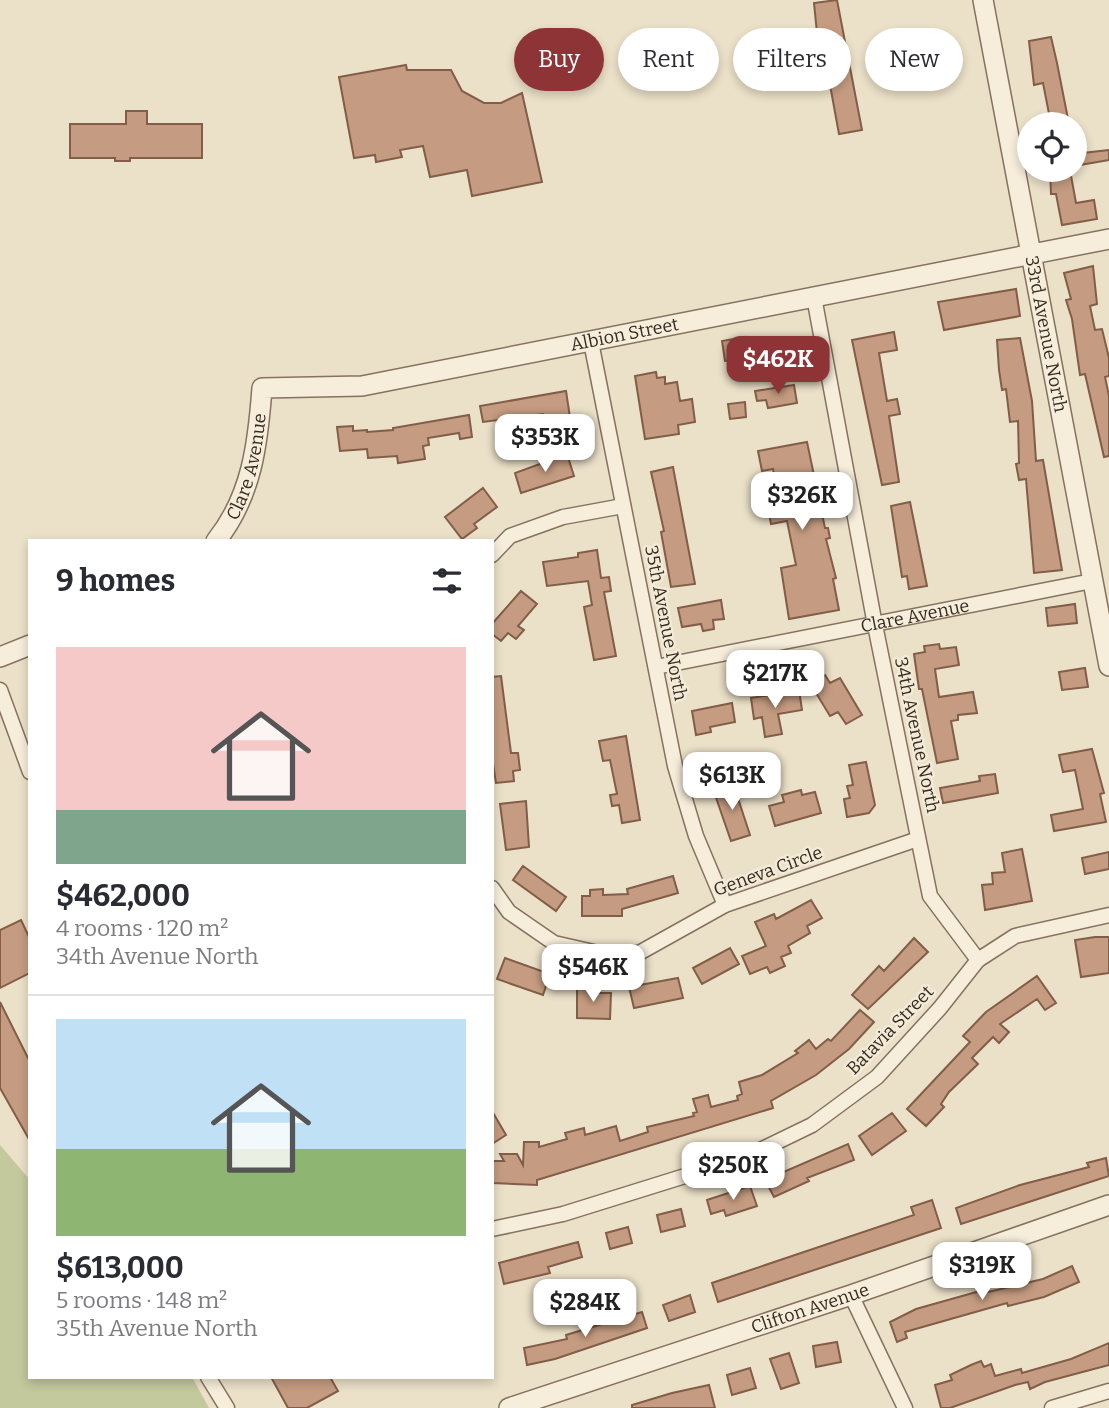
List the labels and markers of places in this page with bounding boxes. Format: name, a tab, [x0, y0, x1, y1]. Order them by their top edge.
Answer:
pin: $462K	[729, 336, 827, 396]
pin: $353K	[496, 414, 594, 474]
pin: $326K	[753, 472, 851, 532]
pin: $217K	[726, 650, 824, 710]
pin: $613K	[683, 752, 781, 812]
pin: $546K	[544, 944, 642, 1004]
pin: $250K	[684, 1142, 782, 1202]
pin: $319K	[933, 1242, 1031, 1302]
pin: $284K	[536, 1280, 634, 1339]

